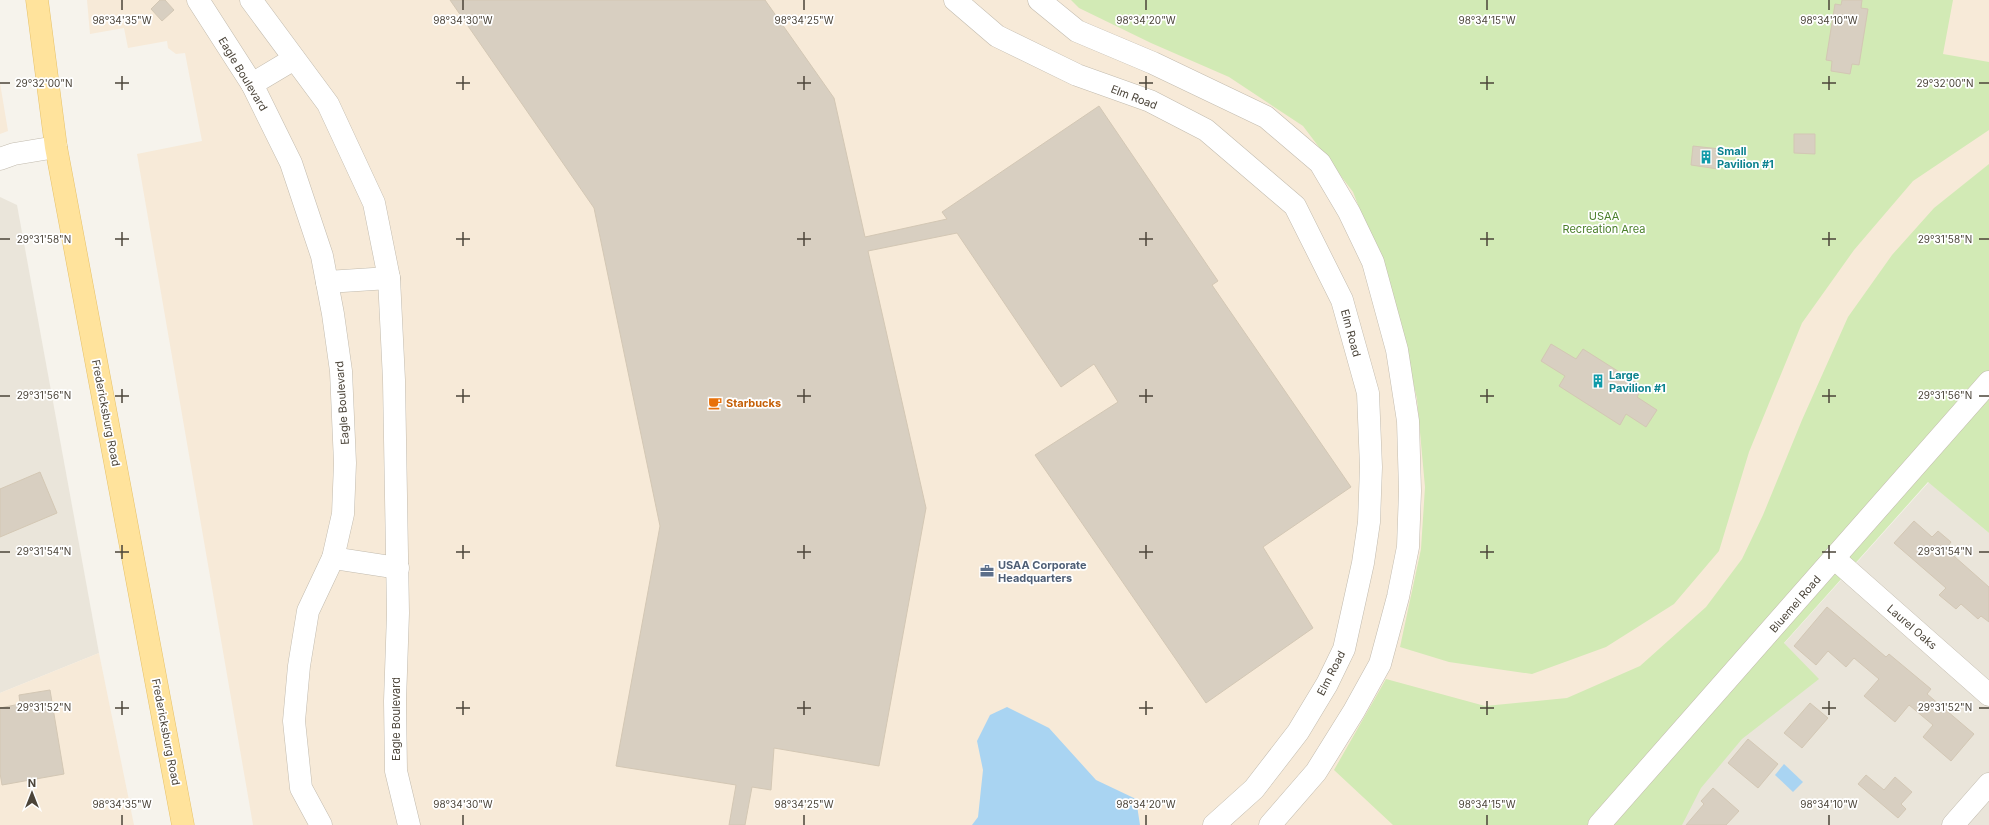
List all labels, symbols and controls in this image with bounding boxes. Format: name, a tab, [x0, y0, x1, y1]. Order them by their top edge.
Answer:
text: 98°34'35"W	[92, 14, 152, 26]
text: 98°34'30"W	[433, 14, 493, 26]
text: 98°34'25"W	[774, 14, 834, 26]
text: 98°34'20"W	[1116, 14, 1176, 26]
text: 98°34'15"W	[1458, 14, 1516, 26]
text: 98°34'10"W	[1800, 14, 1858, 26]
street label: Eagle Boulevard	[215, 34, 271, 114]
text: 29°32'00"N	[16, 77, 72, 89]
text: 29°32'00"N	[1917, 77, 1973, 89]
street label: Elm Road	[1109, 82, 1159, 112]
place label: Small Pavilion #1	[1717, 144, 1774, 171]
building icon: Small Pavilion #1	[1698, 149, 1714, 165]
park label: USAA Recreation Area	[1563, 209, 1645, 236]
text: 29°31'58"N	[17, 233, 71, 245]
text: 29°31'58"N	[1918, 233, 1972, 245]
street label: Elm Road	[1338, 308, 1364, 358]
street label: Fredericksburg Road	[89, 358, 123, 468]
street label: Eagle Boulevard	[332, 361, 352, 445]
place label: Large Pavilion #1	[1609, 368, 1666, 395]
building icon: Large Pavilion #1	[1590, 373, 1606, 389]
text: 29°31'56"N	[17, 389, 71, 401]
text: 29°31'56"N	[1918, 389, 1972, 401]
cafe icon: Starbucks	[707, 395, 723, 411]
place label: Starbucks	[726, 396, 781, 410]
text: 29°31'54"N	[17, 545, 71, 557]
text: 29°31'54"N	[1918, 545, 1972, 557]
place label: USAA Corporate Headquarters	[998, 558, 1087, 585]
office icon: USAA Corporate Headquarters	[979, 563, 995, 579]
street label: Bluemel Road	[1766, 573, 1824, 635]
street label: Laurel Oaks	[1884, 602, 1940, 653]
street label: Elm Road	[1314, 648, 1348, 698]
street label: Fredericksburg Road	[149, 677, 183, 787]
street label: Eagle Boulevard	[389, 677, 403, 761]
text: 29°31'52"N	[17, 701, 71, 713]
text: 29°31'52"N	[1918, 701, 1972, 713]
north arrow	[12, 773, 52, 813]
text: N	[28, 776, 36, 790]
text: 98°34'35"W	[92, 798, 152, 810]
text: 98°34'30"W	[433, 798, 493, 810]
text: 98°34'25"W	[774, 798, 834, 810]
text: 98°34'20"W	[1116, 798, 1176, 810]
text: 98°34'15"W	[1458, 798, 1516, 810]
text: 98°34'10"W	[1800, 798, 1858, 810]

